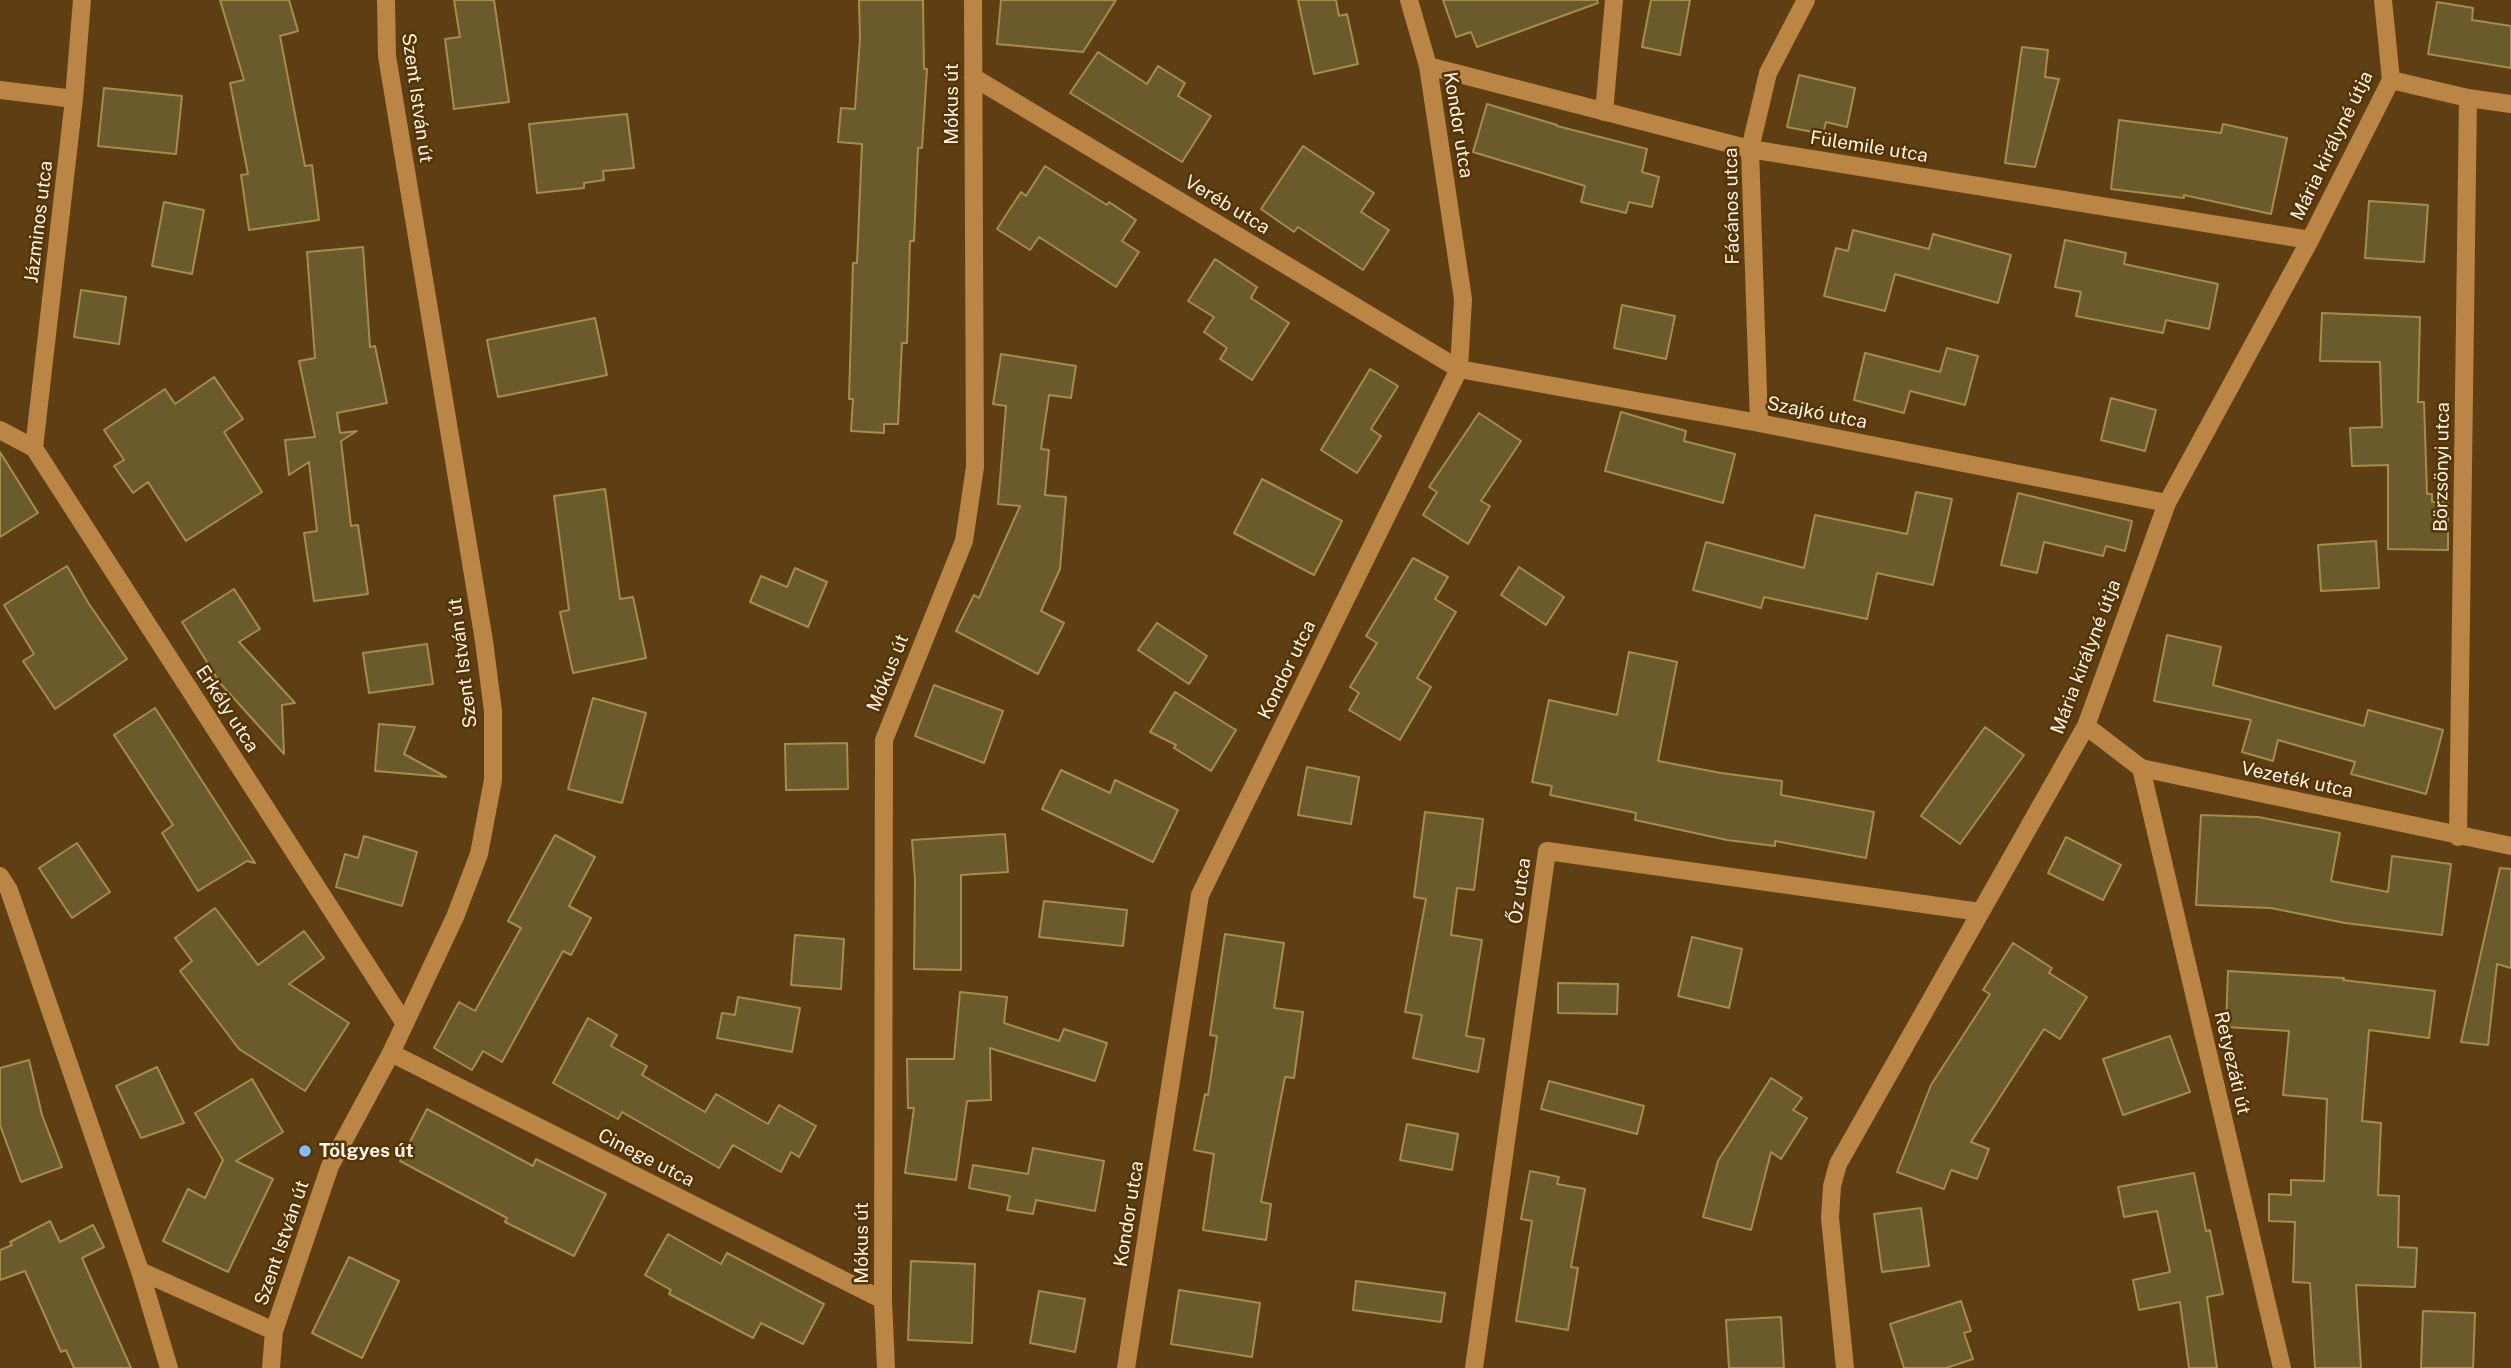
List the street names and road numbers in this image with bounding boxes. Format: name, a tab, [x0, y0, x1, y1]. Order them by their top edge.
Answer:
street label: Szent István út	[397, 32, 437, 164]
street label: Mókus út	[941, 63, 963, 145]
street label: Mária királyné útja	[2286, 68, 2378, 224]
street label: Kondor utca	[1438, 70, 1478, 180]
street label: Fülemile utca	[1808, 126, 1930, 168]
street label: Fácános utca	[1720, 147, 1744, 265]
street label: Jázminos utca	[20, 160, 58, 284]
street label: Veréb utca	[1180, 171, 1274, 239]
street label: Szajkó utca	[1765, 392, 1869, 434]
street label: Börzsönyi utca	[2429, 402, 2455, 532]
street label: Mária királyné útja	[2046, 577, 2126, 737]
street label: Szent István út	[444, 597, 482, 729]
street label: Kondor utca	[1253, 617, 1321, 723]
street label: Mókus út	[862, 631, 914, 715]
street label: Erkély utca	[190, 661, 264, 757]
street label: Vezeték utca	[2239, 757, 2355, 803]
street label: Őz utca	[1504, 856, 1536, 926]
street label: Retyezáti út	[2209, 1009, 2255, 1117]
street label: Cinege utca	[594, 1124, 698, 1192]
street label: Kondor utca	[1109, 1159, 1149, 1269]
street label: Szent István út	[250, 1177, 314, 1309]
street label: Mókus út	[851, 1202, 873, 1284]

